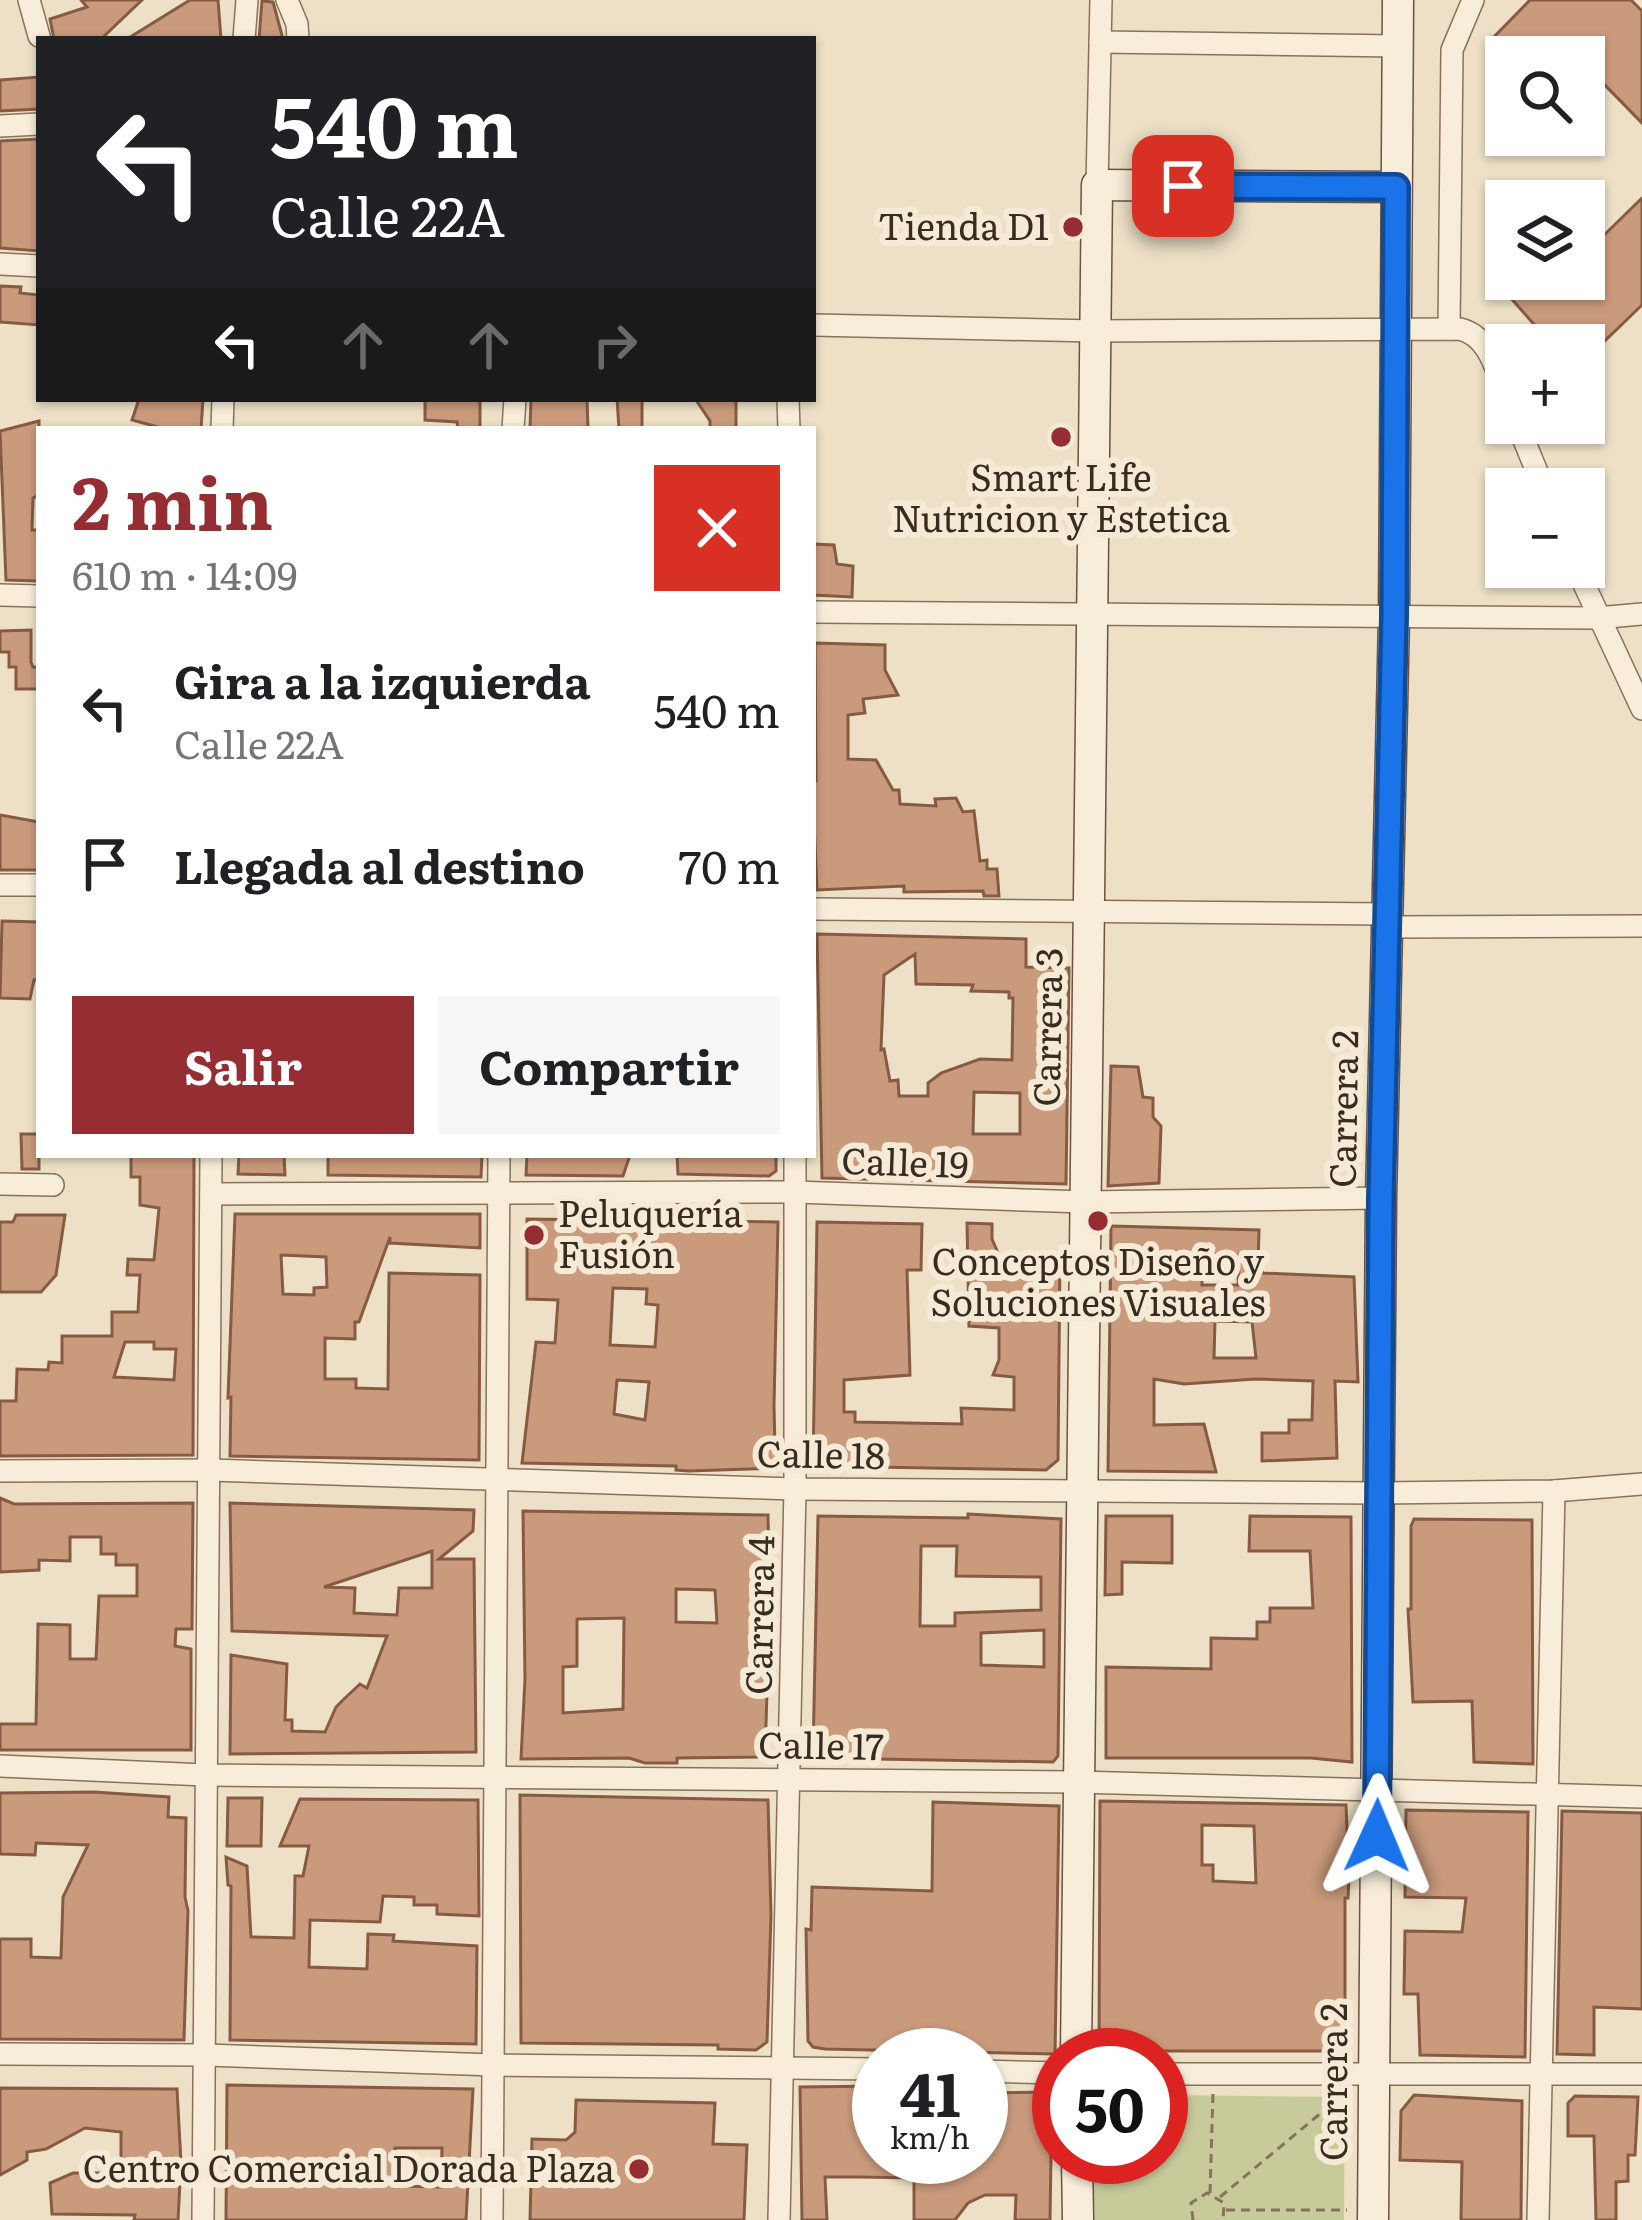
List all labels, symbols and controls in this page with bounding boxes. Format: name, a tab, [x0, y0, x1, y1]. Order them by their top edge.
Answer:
map controls	[1485, 36, 1605, 588]
button: search	[1485, 36, 1605, 156]
text: 540 m	[270, 59, 519, 184]
icon: left	[72, 84, 228, 240]
pin	[1132, 135, 1234, 237]
icon: arrive	[1150, 153, 1216, 219]
text: Calle 22A	[270, 173, 505, 254]
button: layers	[1485, 180, 1605, 300]
place label: Tienda D1	[878, 198, 1049, 251]
marker: Tienda D1	[1060, 214, 1086, 240]
icon: left	[204, 312, 270, 378]
icon: ahead	[330, 312, 396, 378]
icon: ahead	[456, 312, 522, 378]
icon: right	[582, 312, 648, 378]
button: +	[1485, 324, 1605, 444]
marker: Smart Life Nutricion y Estetica	[1048, 424, 1074, 450]
text: 2 min	[72, 445, 273, 552]
place label: Smart Life Nutricion y Estetica	[892, 449, 1231, 543]
button: close	[654, 465, 780, 591]
button: −	[1485, 468, 1605, 588]
text: 610 m · 14:09	[72, 544, 297, 602]
text: Gira a la izquierda	[174, 646, 590, 713]
icon: left	[72, 675, 138, 741]
text: 540 m	[654, 675, 780, 742]
text: Calle 22A	[174, 713, 344, 771]
icon: arrive	[72, 831, 138, 897]
text: Llegada al destino	[174, 831, 585, 898]
text: 70 m	[679, 831, 780, 898]
street label: Carrera 3	[1018, 947, 1073, 1107]
button: Salir	[72, 996, 414, 1134]
button: Compartir	[438, 996, 780, 1134]
street label: Carrera 2	[1314, 1030, 1369, 1188]
street label: Calle 19	[841, 1132, 970, 1189]
place label: Peluquería Fusión	[558, 1185, 744, 1279]
marker: Conceptos Diseño y Soluciones Visuales	[1085, 1208, 1111, 1234]
marker: Peluquería Fusión	[521, 1222, 547, 1248]
place label: Conceptos Diseño y Soluciones Visuales	[931, 1233, 1265, 1327]
street label: Calle 18	[756, 1425, 886, 1480]
street label: Carrera 4	[730, 1535, 785, 1695]
street label: Calle 17	[758, 1716, 884, 1771]
position arrow	[1314, 1773, 1440, 1899]
street label: Carrera 2	[1305, 2003, 1358, 2161]
speed limit sign: 50	[1032, 2028, 1188, 2184]
text: 41	[899, 2046, 961, 2135]
text: km/h	[890, 2114, 970, 2158]
place label: Centro Comercial Dorada Plaza	[83, 2140, 616, 2193]
marker: Centro Comercial Dorada Plaza	[626, 2156, 652, 2182]

